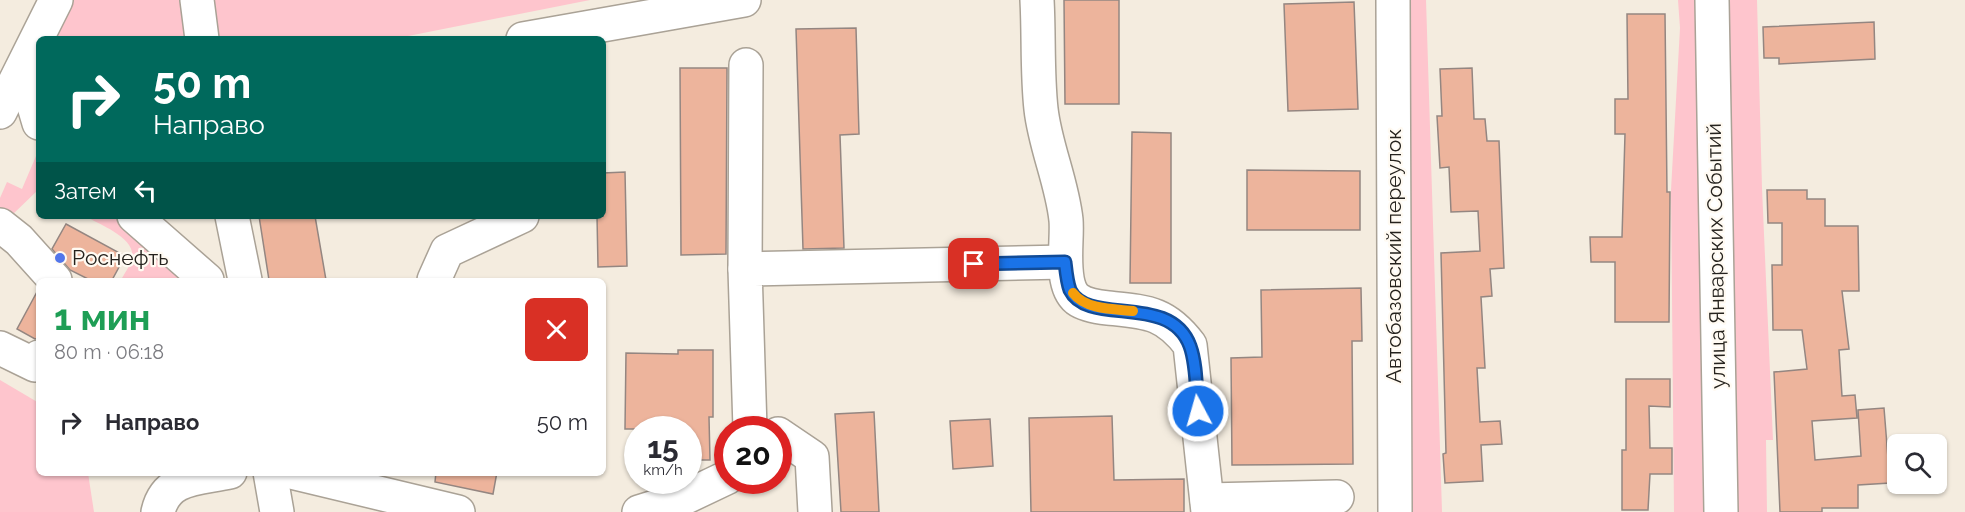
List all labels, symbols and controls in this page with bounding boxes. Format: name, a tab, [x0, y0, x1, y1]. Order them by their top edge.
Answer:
text: 50 m	[153, 59, 251, 108]
icon: right	[54, 60, 132, 138]
text: Направо	[153, 109, 265, 140]
street label: улица Январских Событий	[1701, 123, 1730, 389]
street label: Автобазовский переулок	[1381, 129, 1406, 383]
icon: left	[129, 174, 162, 207]
text: Затем	[54, 178, 117, 204]
pin	[948, 238, 999, 289]
place label: Роснефть	[72, 245, 169, 270]
icon: arrive	[957, 247, 990, 280]
marker: Роснефть	[53, 251, 67, 265]
text: 1 мин	[54, 296, 150, 338]
button: close	[525, 298, 588, 361]
text: 80 m · 06:18	[54, 340, 164, 364]
position arrow	[1166, 379, 1230, 443]
icon: right	[54, 406, 87, 439]
text: Направо	[105, 409, 199, 435]
text: 50 m	[537, 409, 588, 435]
speed limit sign: 20	[714, 416, 792, 494]
text: 15	[647, 430, 679, 465]
map controls	[1887, 434, 1947, 494]
button: search	[1887, 434, 1947, 494]
text: km/h	[643, 461, 683, 479]

